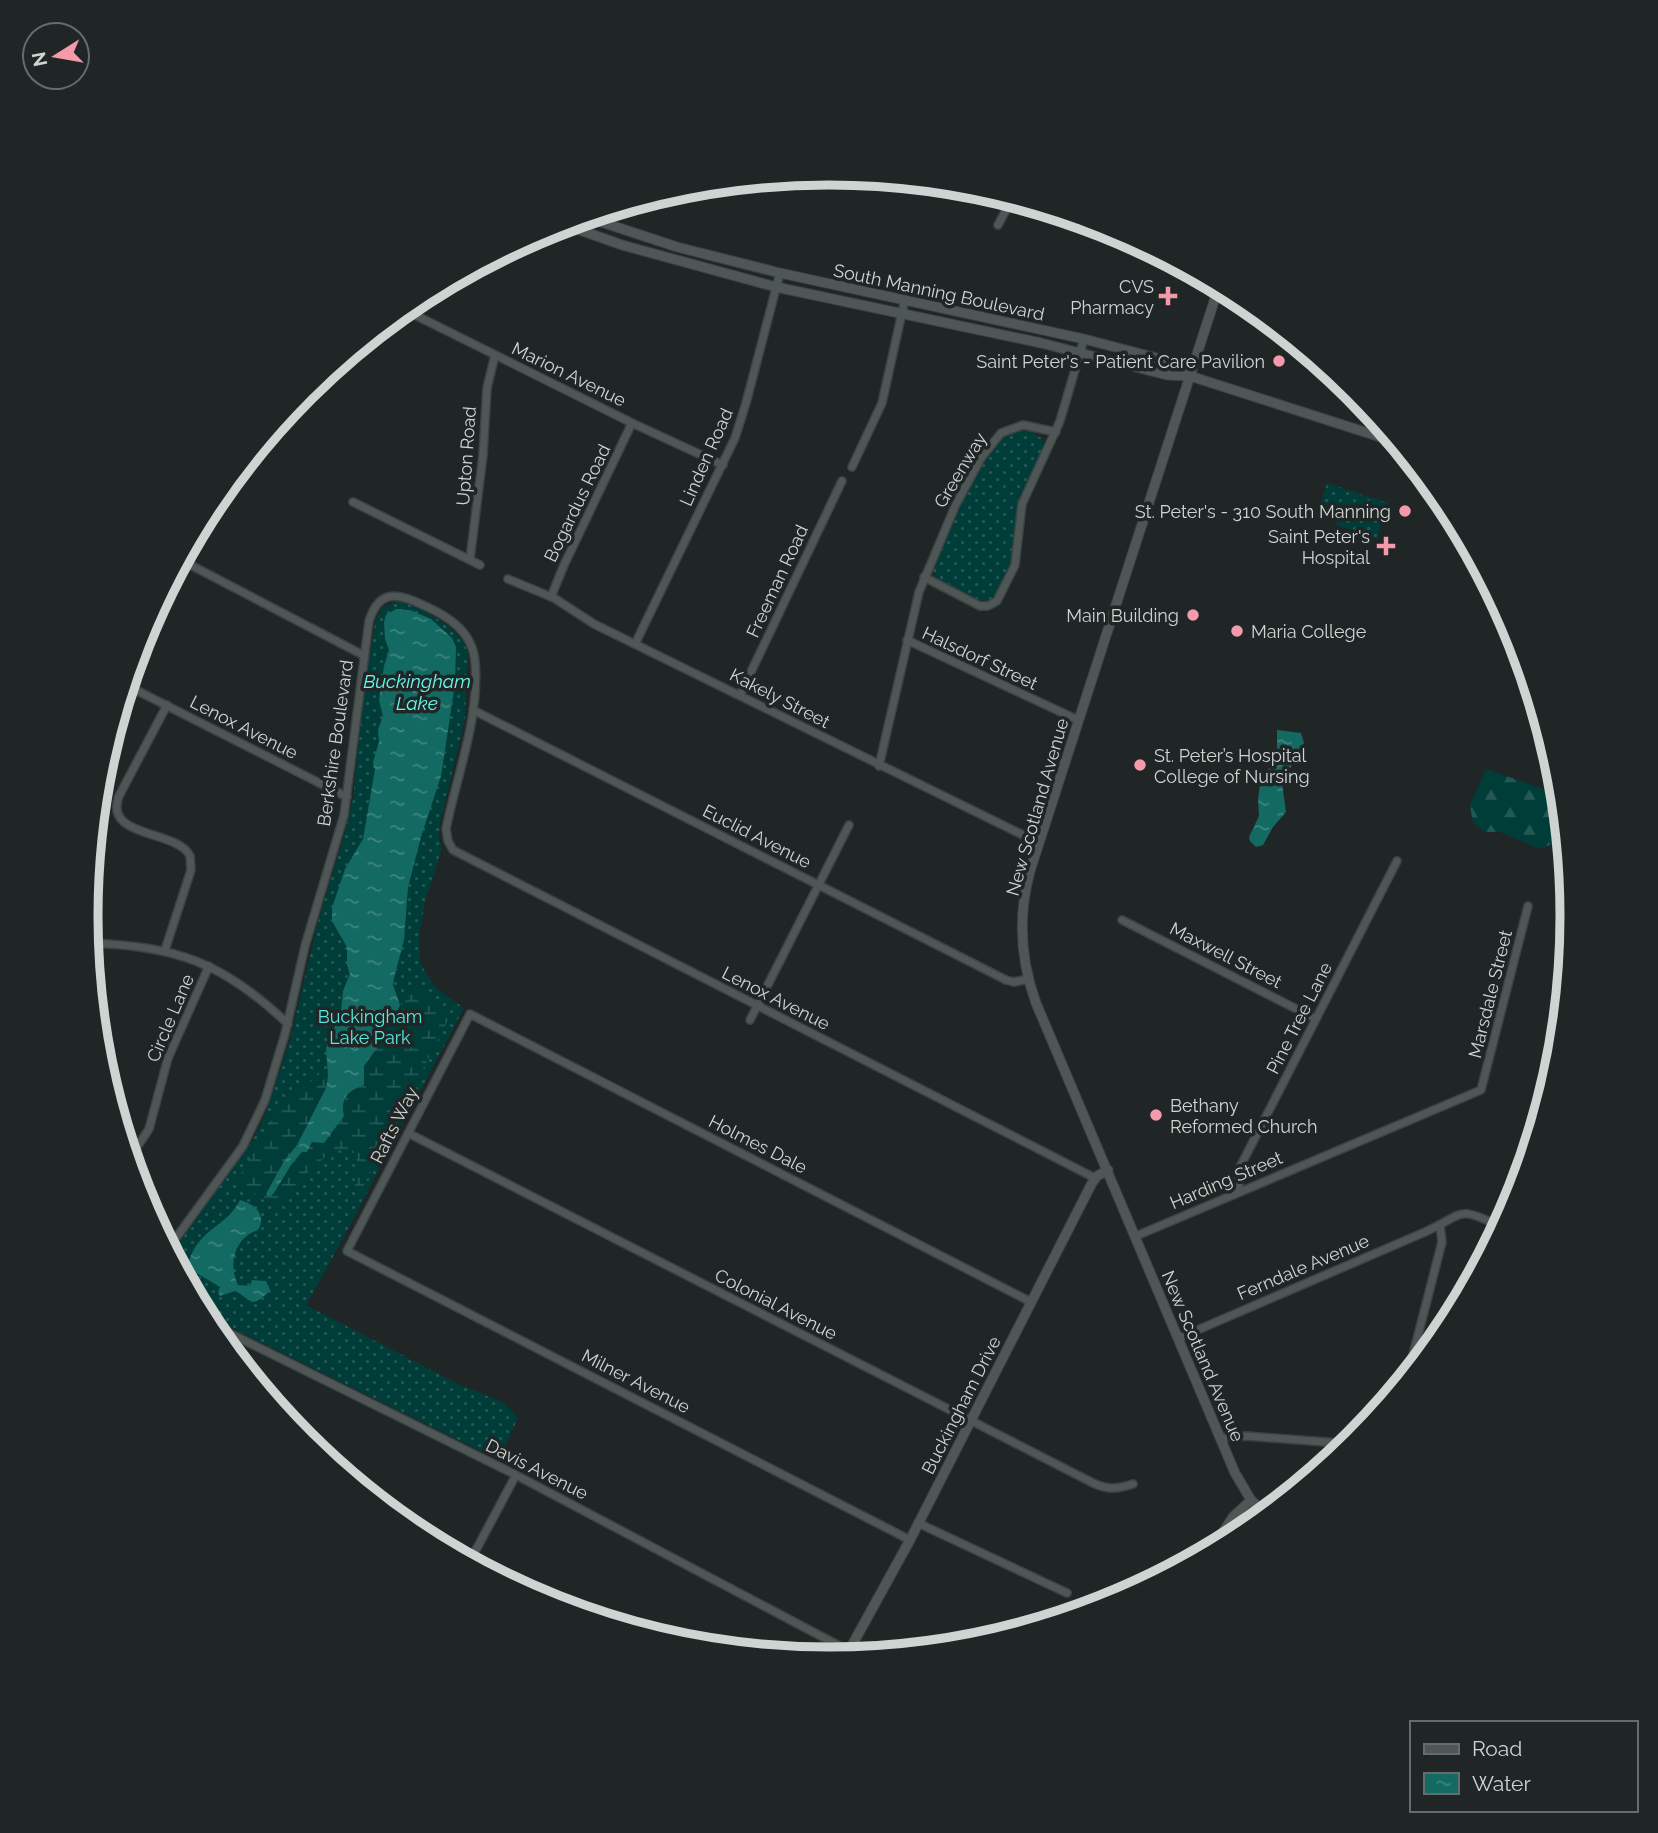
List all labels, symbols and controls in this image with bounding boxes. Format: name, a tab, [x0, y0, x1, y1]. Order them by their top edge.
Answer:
north arrow	[21, 21, 91, 91]
text: N	[27, 50, 51, 68]
street label: South Manning Boulevard	[832, 259, 1046, 325]
place label: CVS Pharmacy	[1070, 276, 1154, 318]
marker: CVS Pharmacy	[1160, 288, 1176, 304]
street label: Marion Avenue	[509, 337, 630, 411]
place label: Saint Peter's - Patient Care Pavilion	[976, 351, 1265, 372]
marker: Saint Peter's - Patient Care Pavilion	[1271, 353, 1287, 369]
street label: Linden Road	[675, 405, 737, 509]
street label: Upton Road	[452, 406, 480, 506]
street label: Greenway	[929, 428, 991, 511]
street label: Bogardus Road	[539, 441, 615, 565]
place label: St. Peter's - 310 South Manning	[1135, 501, 1391, 522]
marker: St. Peter's - 310 South Manning	[1397, 503, 1413, 519]
street label: Freeman Road	[742, 521, 812, 641]
place label: Saint Peter's Hospital	[1268, 526, 1370, 568]
marker: Saint Peter's Hospital	[1376, 536, 1396, 556]
place label: Main Building	[1066, 605, 1179, 626]
marker: Main Building	[1185, 607, 1201, 623]
place label: Maria College	[1251, 621, 1367, 642]
street label: Halsdorf Street	[919, 622, 1041, 694]
marker: Maria College	[1229, 623, 1245, 639]
street label: Berkshire Boulevard	[313, 658, 357, 828]
street label: Kakely Street	[727, 664, 833, 732]
water label: Buckingham Lake	[363, 670, 471, 714]
street label: Lenox Avenue	[187, 691, 302, 763]
street label: New Scotland Avenue	[1002, 715, 1073, 898]
place label: St. Peter’s Hospital College of Nursing	[1154, 745, 1310, 787]
marker: St. Peter’s Hospital College of Nursing	[1132, 757, 1148, 773]
street label: Euclid Avenue	[699, 800, 815, 872]
street label: Maxwell Street	[1166, 918, 1286, 992]
street label: Marsdale Street	[1464, 928, 1516, 1060]
street label: Pine Tree Lane	[1262, 958, 1336, 1077]
street label: Lenox Avenue	[719, 962, 834, 1034]
street label: Circle Lane	[142, 970, 198, 1065]
park label: Buckingham Lake Park	[318, 1006, 422, 1048]
street label: Rafts Way	[366, 1083, 422, 1167]
place label: Bethany Reformed Church	[1170, 1095, 1317, 1137]
marker: Bethany Reformed Church	[1148, 1107, 1164, 1123]
street label: Holmes Dale	[705, 1110, 811, 1178]
street label: Harding Street	[1167, 1147, 1285, 1213]
street label: Ferndale Avenue	[1234, 1230, 1372, 1304]
street label: Colonial Avenue	[711, 1264, 841, 1344]
street label: New Scotland Avenue	[1157, 1267, 1249, 1445]
street label: Buckingham Drive	[917, 1332, 1005, 1477]
street label: Milner Avenue	[578, 1345, 694, 1418]
street label: Davis Avenue	[482, 1434, 592, 1504]
legend	[1410, 1721, 1637, 1812]
text: Road	[1472, 1736, 1522, 1761]
text: Water	[1472, 1771, 1531, 1796]

